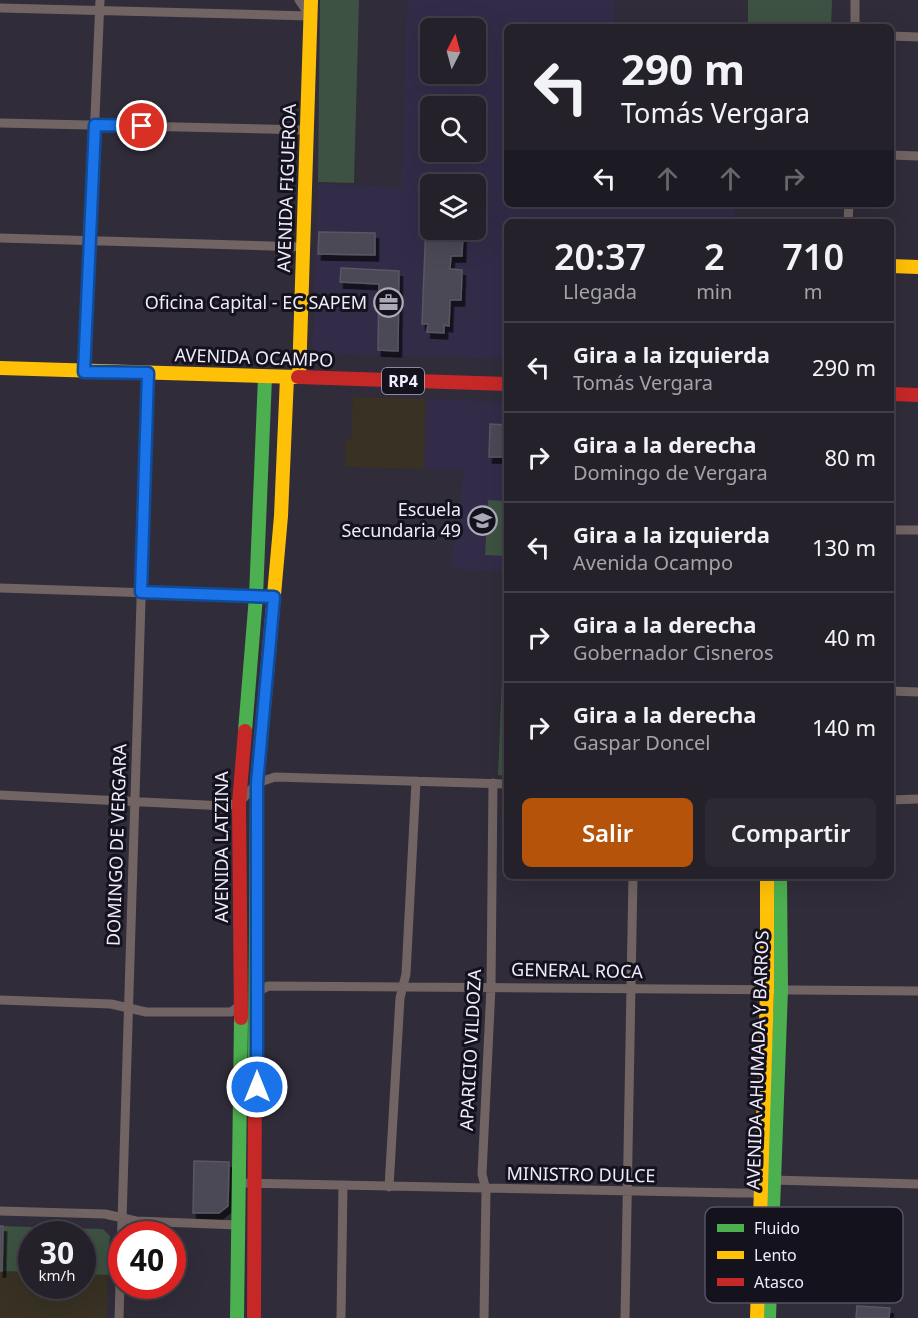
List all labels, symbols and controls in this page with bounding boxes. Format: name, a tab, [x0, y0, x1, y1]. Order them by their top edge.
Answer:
north arrow	[420, 18, 486, 84]
map controls	[420, 18, 486, 240]
text: 290 m	[621, 40, 745, 97]
icon: left	[522, 48, 600, 126]
text: Tomás Vergara	[621, 94, 810, 131]
button: search	[420, 96, 486, 162]
pin	[116, 100, 167, 151]
street label: AVENIDA FIGUEROA	[271, 103, 301, 273]
icon: arrive	[125, 109, 158, 142]
icon: left	[588, 162, 621, 195]
icon: ahead	[651, 162, 684, 195]
icon: ahead	[714, 162, 747, 195]
icon: right	[777, 162, 810, 195]
button: layers	[420, 174, 486, 240]
text: 20:37	[554, 232, 646, 281]
text: 2	[704, 232, 725, 281]
text: 710	[782, 232, 844, 281]
text: Llegada	[563, 278, 637, 305]
text: min	[696, 278, 732, 305]
text: m	[804, 278, 823, 305]
office icon: Oficina Capital - EC SAPEM	[372, 287, 404, 319]
place label: Oficina Capital - EC SAPEM	[145, 290, 367, 314]
text: Gira a la izquierda	[573, 339, 770, 369]
street label: AVENIDA OCAMPO	[174, 342, 334, 372]
icon: left	[522, 351, 555, 384]
text: 290 m	[812, 352, 876, 382]
road number: RP4	[382, 368, 424, 394]
text: Tomás Vergara	[573, 369, 713, 396]
text: Gira a la derecha	[573, 429, 757, 459]
icon: right	[522, 441, 555, 474]
text: 80 m	[825, 442, 876, 472]
text: Domingo de Vergara	[573, 459, 768, 486]
place label: Escuela Secundaria 49	[341, 497, 461, 542]
school or university icon: Escuela Secundaria 49	[466, 504, 498, 536]
text: Gira a la izquierda	[573, 519, 770, 549]
icon: left	[522, 531, 555, 564]
text: 130 m	[812, 532, 876, 562]
text: Avenida Ocampo	[573, 549, 733, 576]
text: Gira a la derecha	[573, 609, 757, 639]
icon: right	[522, 621, 555, 654]
text: 40 m	[825, 622, 876, 652]
text: Gobernador Cisneros	[573, 639, 774, 666]
text: Gira a la derecha	[573, 699, 757, 729]
icon: right	[522, 711, 555, 744]
text: 140 m	[812, 712, 876, 742]
text: Gaspar Doncel	[573, 729, 710, 756]
street label: DOMINGO DE VERGARA	[100, 743, 132, 946]
street label: AVENIDA LATZINA	[209, 771, 233, 923]
button: Salir	[522, 798, 693, 867]
button: Compartir	[705, 798, 876, 867]
street label: AVENIDA AHUMADA Y BARROS	[740, 930, 774, 1190]
street label: GENERAL ROCA	[511, 957, 644, 983]
street label: APARICIO VILDOZA	[454, 968, 486, 1131]
position arrow	[225, 1055, 289, 1119]
street label: MINISTRO DULCE	[506, 1161, 656, 1187]
legend	[705, 1207, 903, 1303]
text: Fluido	[754, 1217, 800, 1239]
speed limit sign: 40	[108, 1221, 186, 1299]
text: 30	[40, 1232, 74, 1273]
text: Lento	[754, 1244, 797, 1266]
text: km/h	[39, 1265, 75, 1285]
text: Atasco	[754, 1271, 804, 1293]

